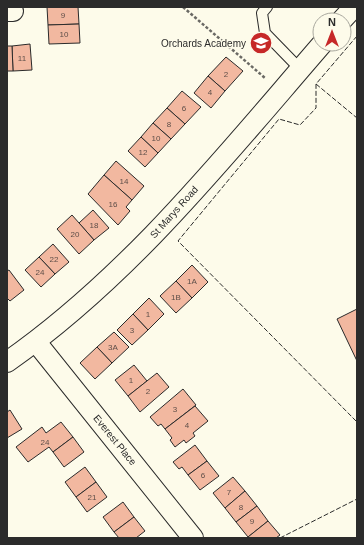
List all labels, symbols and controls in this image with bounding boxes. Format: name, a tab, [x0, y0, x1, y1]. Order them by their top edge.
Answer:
house number: 9	[61, 11, 66, 20]
north arrow	[312, 12, 352, 52]
text: N	[328, 16, 336, 28]
house number: 10	[60, 30, 69, 39]
school or university icon: Orchards Academy	[248, 30, 274, 56]
place label: Orchards Academy	[161, 38, 246, 49]
house number: 11	[18, 54, 27, 63]
house number: 2	[224, 70, 229, 79]
house number: 4	[208, 88, 213, 97]
house number: 6	[182, 104, 187, 113]
house number: 8	[167, 120, 172, 129]
house number: 10	[152, 134, 161, 143]
house number: 12	[139, 148, 148, 157]
house number: 14	[120, 177, 129, 186]
street label: St Marys Road	[148, 184, 200, 240]
house number: 16	[109, 200, 118, 209]
house number: 18	[90, 221, 99, 230]
house number: 20	[71, 230, 80, 239]
house number: 22	[50, 255, 59, 264]
house number: 24	[36, 268, 45, 277]
house number: 1A	[187, 277, 198, 286]
house number: 1B	[171, 293, 181, 302]
house number: 1	[146, 310, 151, 319]
house number: 3	[130, 326, 135, 335]
house number: 3A	[108, 343, 119, 352]
house number: 1	[129, 376, 134, 385]
house number: 2	[146, 387, 151, 396]
house number: 3	[173, 405, 178, 414]
street label: Everest Place	[91, 413, 139, 468]
house number: 4	[185, 421, 190, 430]
house number: 24	[41, 438, 50, 447]
house number: 6	[201, 471, 206, 480]
house number: 7	[227, 488, 232, 497]
house number: 21	[88, 493, 97, 502]
house number: 8	[239, 503, 244, 512]
house number: 9	[250, 517, 255, 526]

